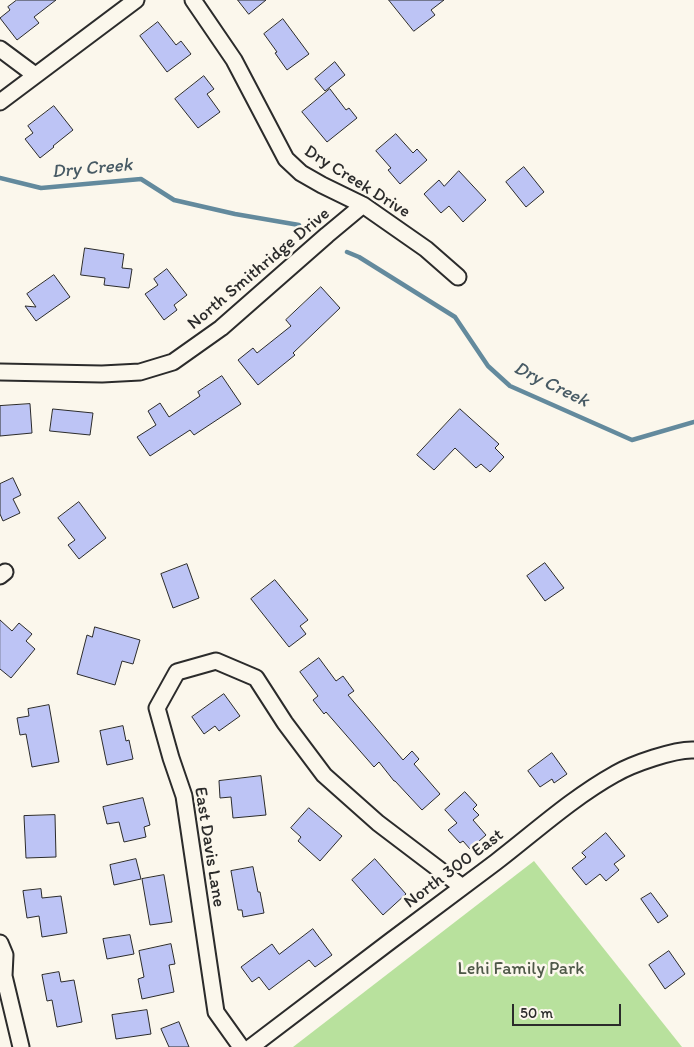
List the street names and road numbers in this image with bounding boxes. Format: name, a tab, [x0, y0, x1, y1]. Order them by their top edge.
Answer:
street label: Dry Creek Drive	[300, 141, 414, 223]
street label: North Smithridge Drive	[184, 203, 334, 335]
street label: East Davis Lane	[189, 785, 229, 909]
street label: North 300 East	[400, 825, 508, 913]

